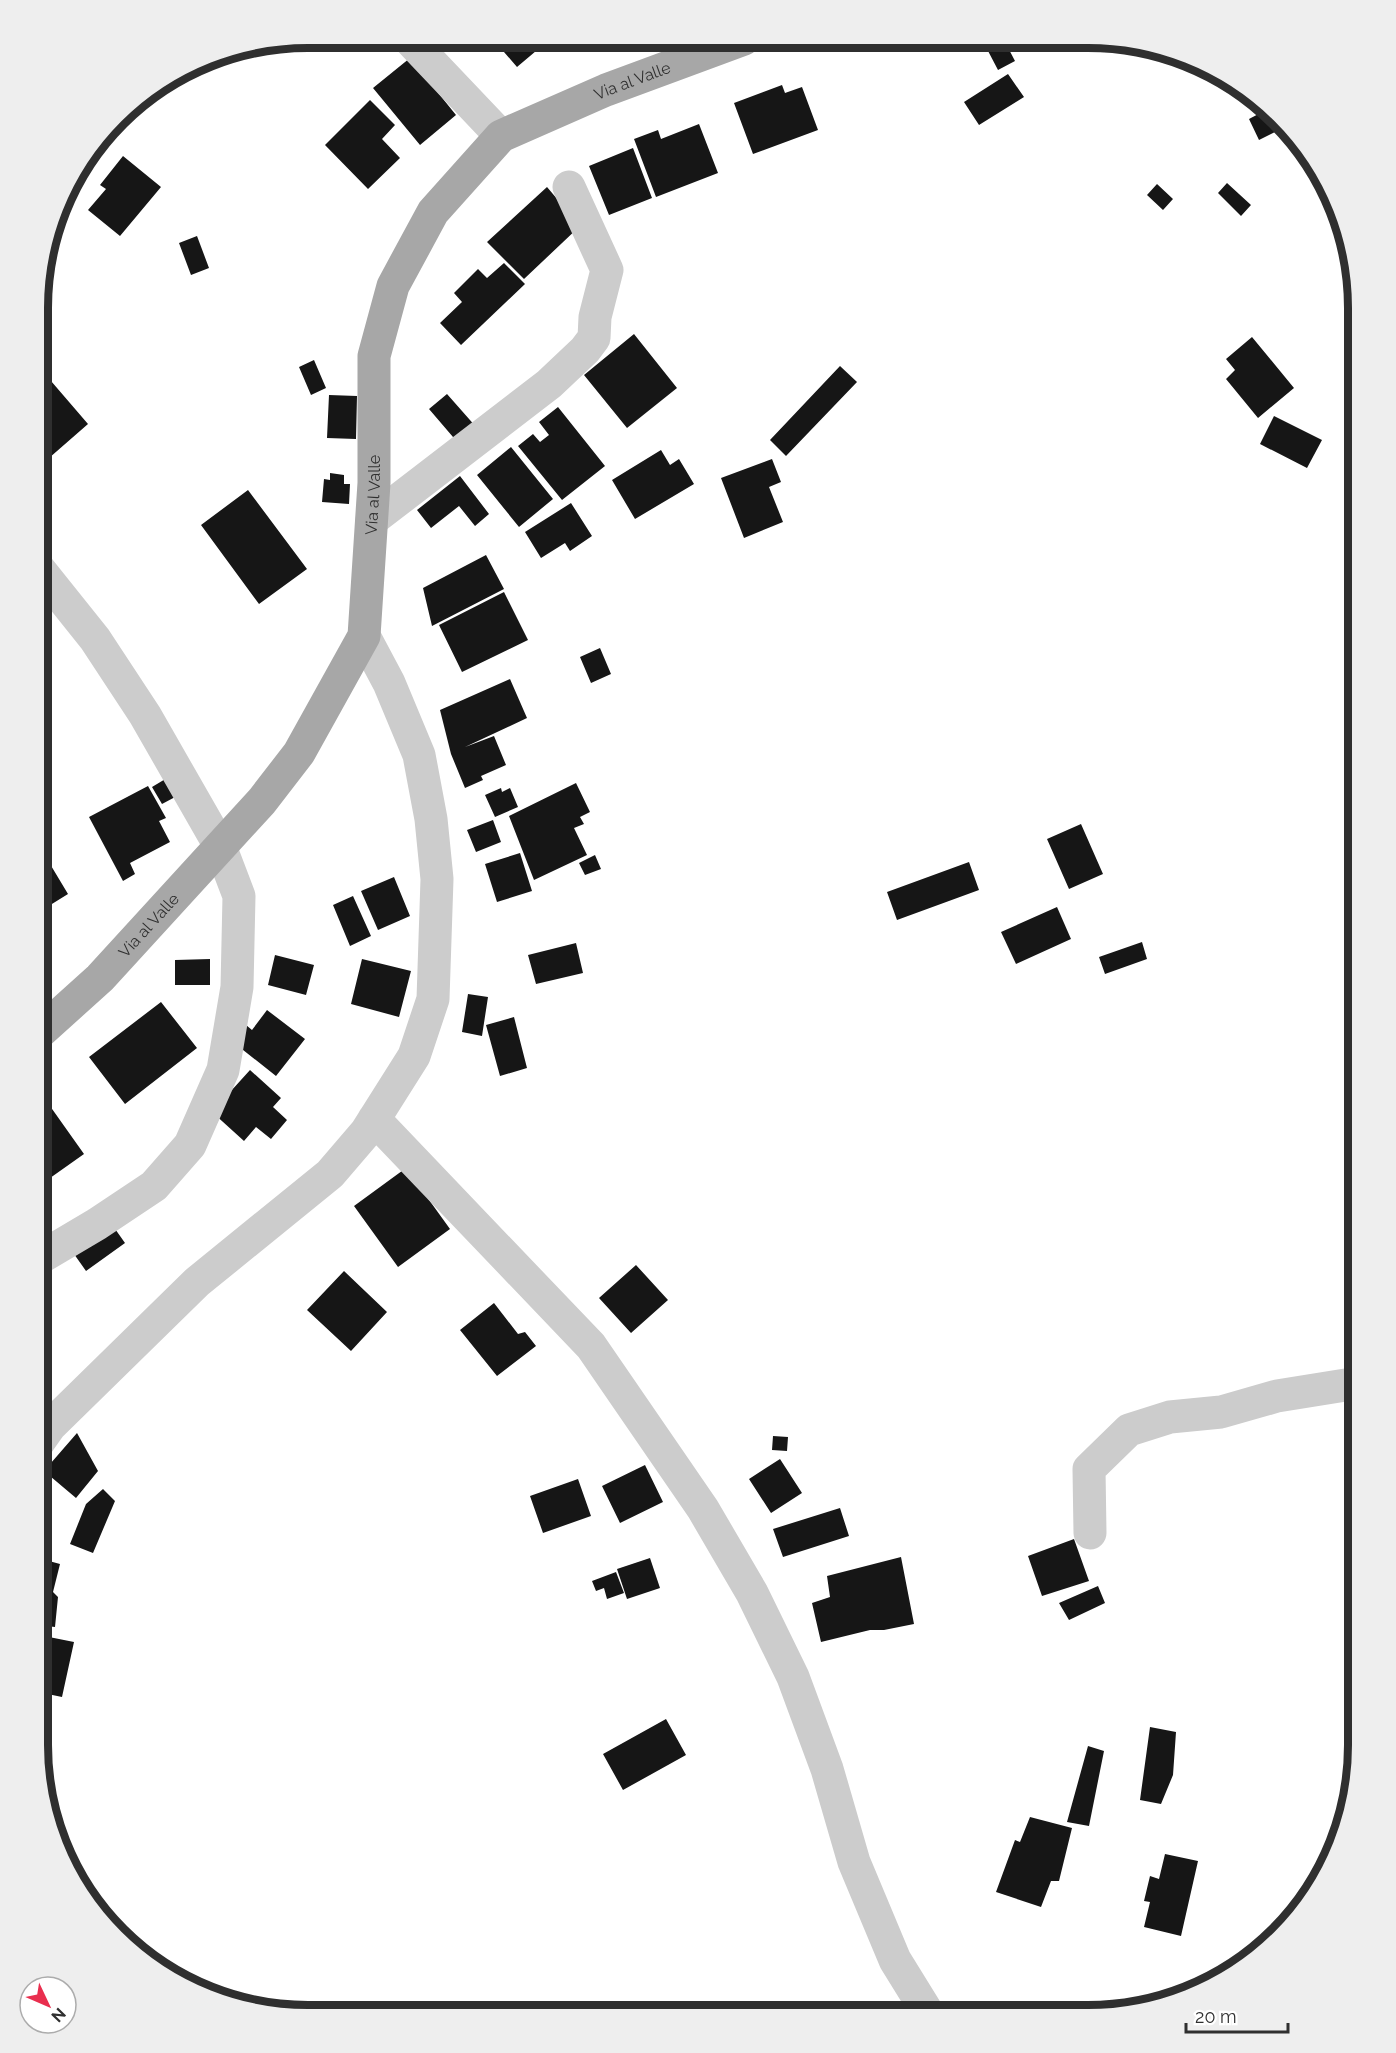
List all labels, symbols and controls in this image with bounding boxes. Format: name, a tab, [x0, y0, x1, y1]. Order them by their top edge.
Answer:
street label: Via al Valle	[591, 58, 673, 104]
street label: Via al Valle	[361, 455, 384, 535]
street label: Via al Valle	[114, 889, 183, 961]
north arrow	[18, 1975, 78, 2035]
scale bar	[1186, 1996, 1288, 2034]
text: N	[47, 2004, 70, 2026]
text: 20 m	[1195, 2006, 1237, 2027]

